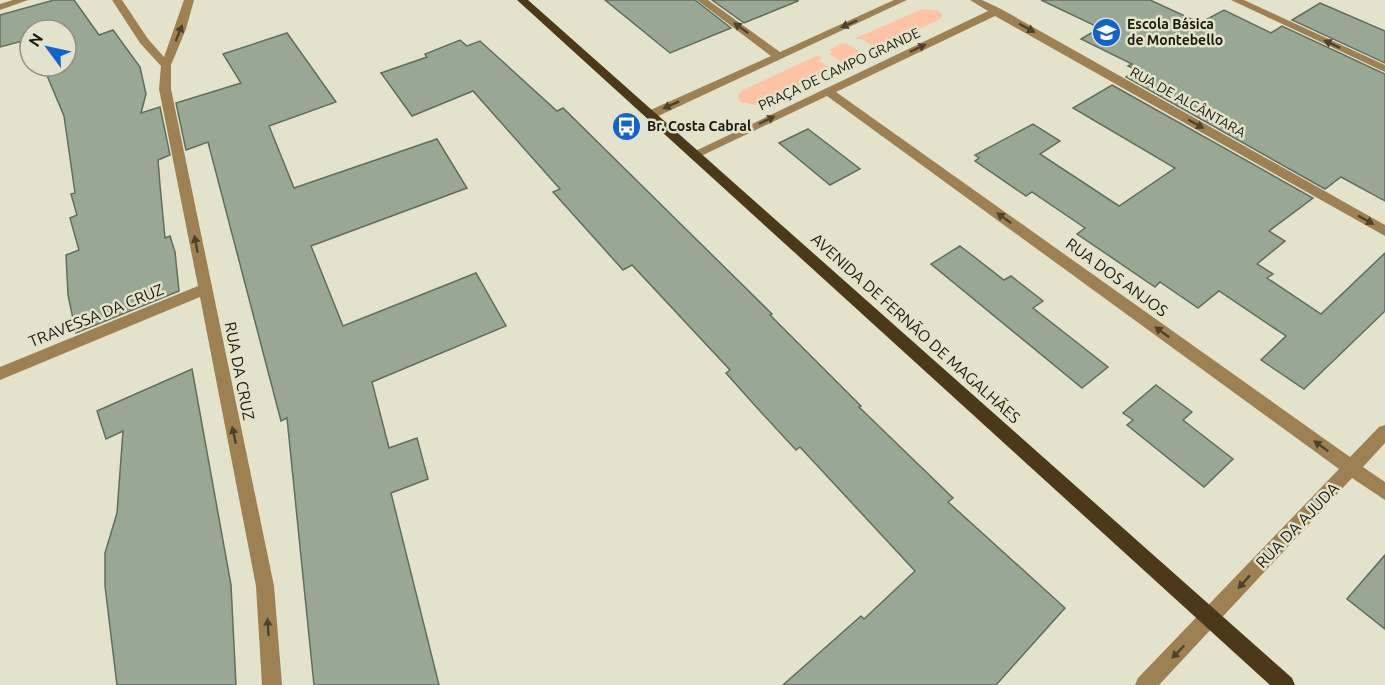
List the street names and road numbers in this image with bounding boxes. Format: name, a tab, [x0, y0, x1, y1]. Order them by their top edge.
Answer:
street label: PRAÇA DE CAMPO GRANDE	[756, 24, 922, 114]
street label: RUA DE ALCÂNTARA	[1127, 63, 1249, 140]
street label: AVENIDA DE FERNÃO DE MAGALHÃES	[808, 229, 1025, 427]
street label: RUA DOS ANJOS	[1063, 234, 1171, 320]
street label: TRAVESSA DA CRUZ	[26, 280, 166, 350]
street label: RUA DA CRUZ	[222, 320, 258, 422]
street label: RUA DA AJUDA	[1252, 478, 1343, 571]

